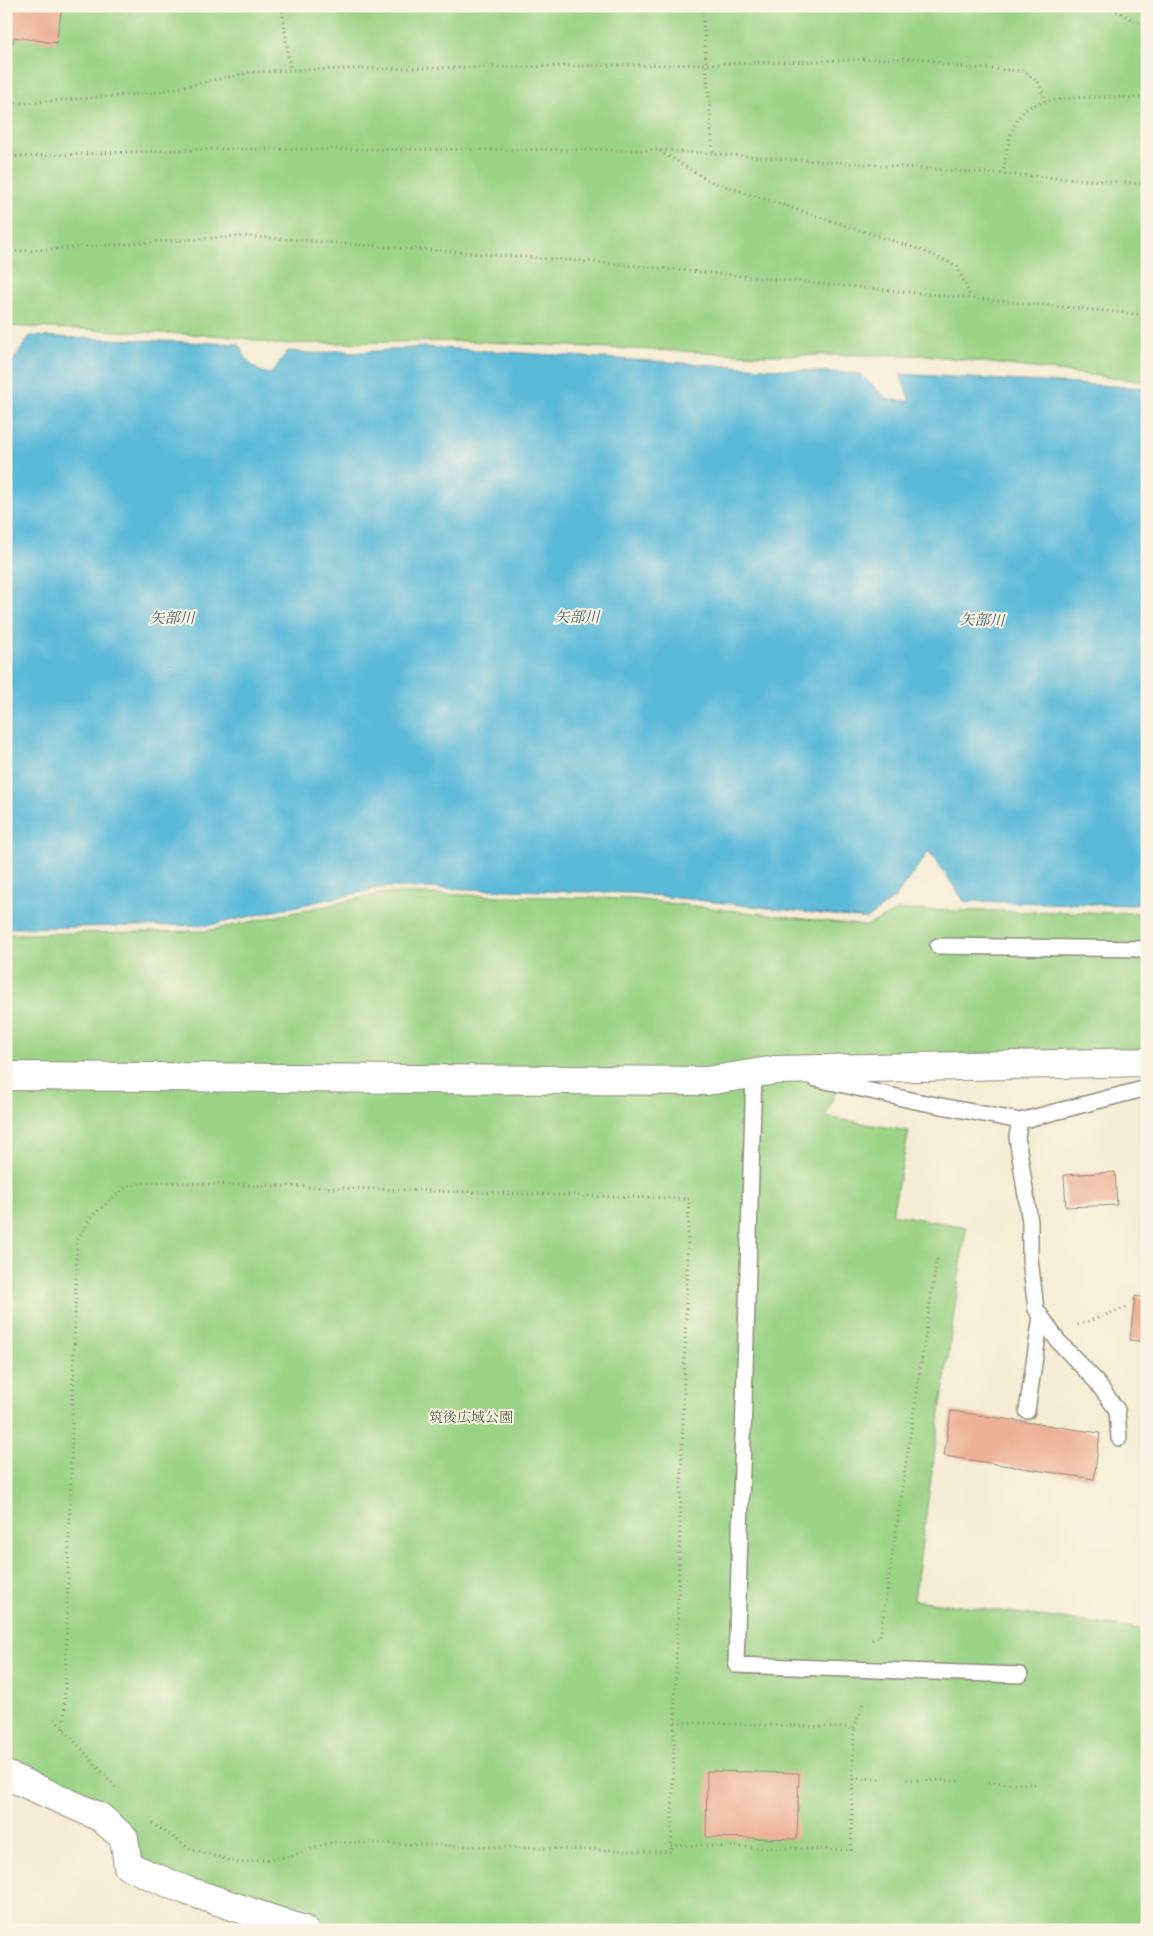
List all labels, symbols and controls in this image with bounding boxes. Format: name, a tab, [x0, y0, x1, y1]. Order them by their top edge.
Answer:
water label: 矢部川	[554, 608, 601, 626]
water label: 矢部川	[149, 609, 196, 627]
water label: 矢部川	[959, 610, 1007, 630]
park label: 筑後広域公園	[429, 1409, 513, 1426]

